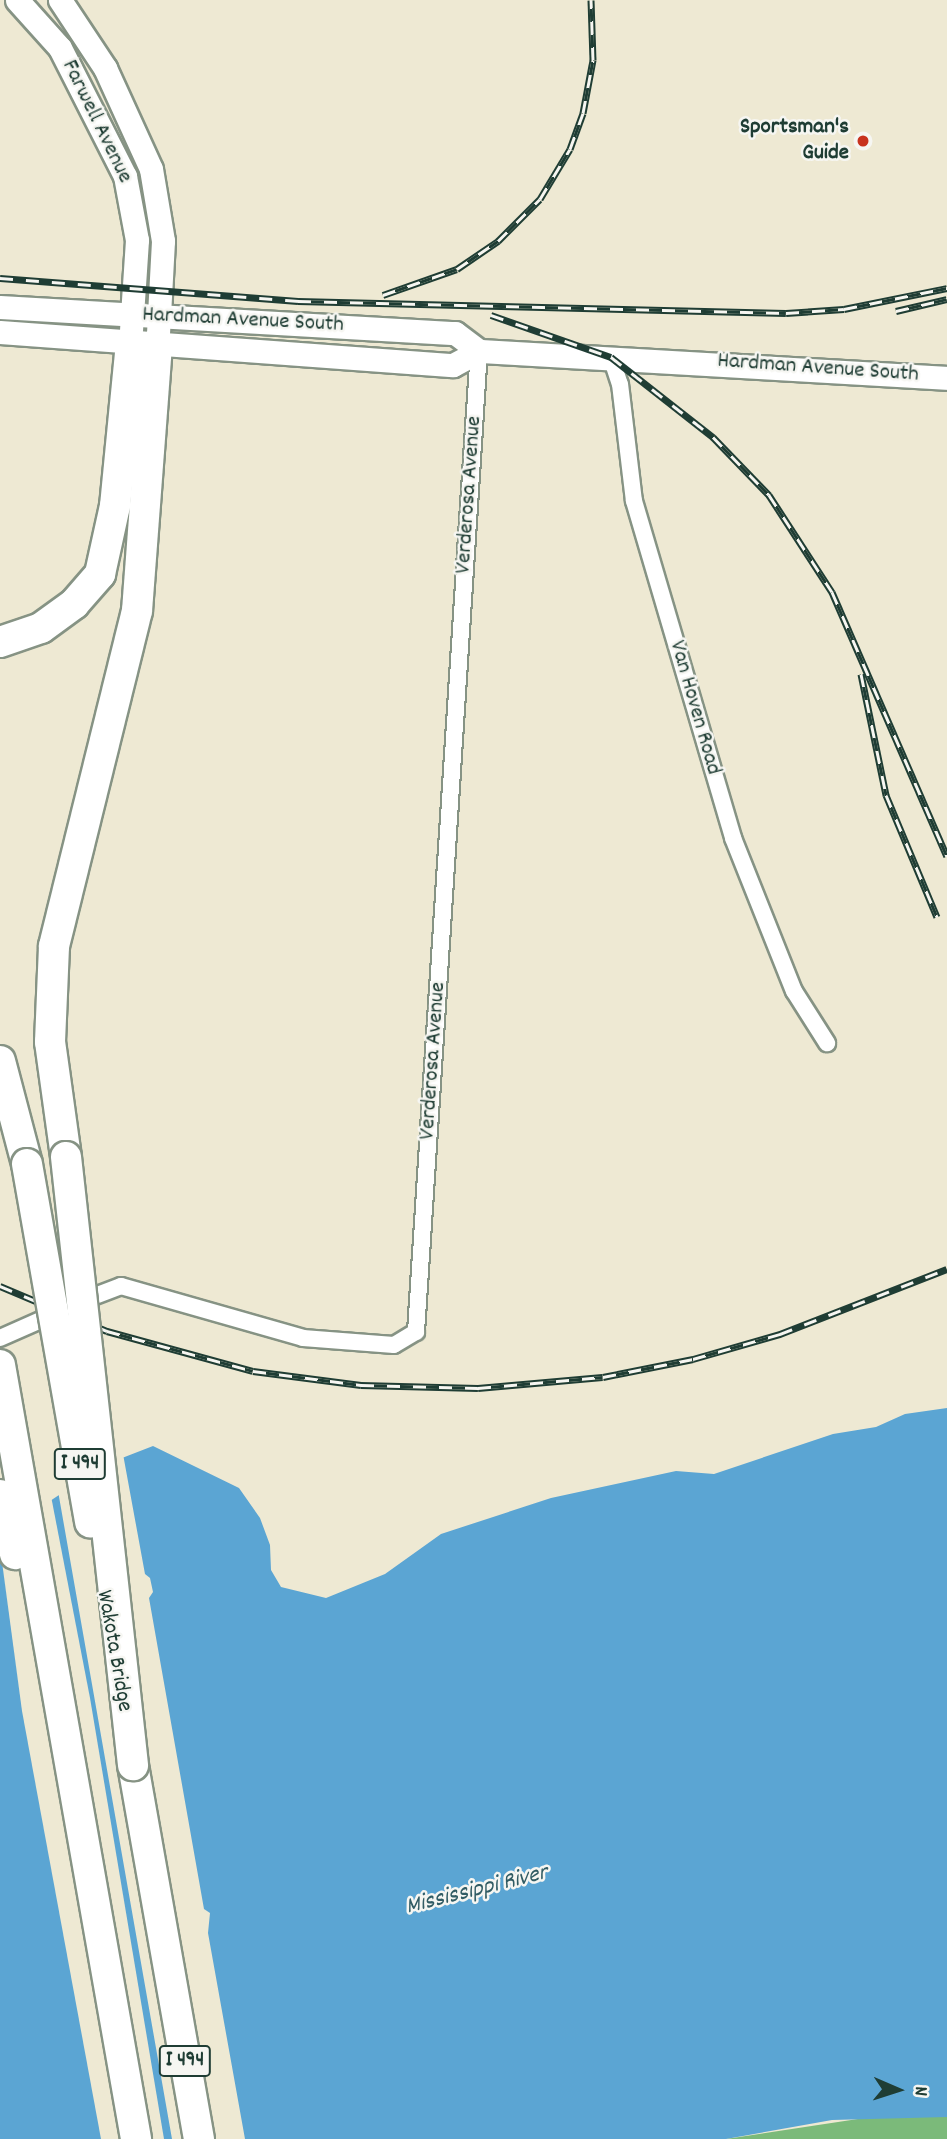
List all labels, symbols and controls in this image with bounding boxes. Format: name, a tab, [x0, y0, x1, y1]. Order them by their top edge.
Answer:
street label: Farwell Avenue	[54, 56, 138, 188]
place label: Sportsman's Guide	[740, 114, 849, 168]
marker: Sportsman's Guide	[855, 133, 871, 149]
street label: Hardman Avenue South	[141, 302, 345, 340]
street label: Hardman Avenue South	[716, 348, 920, 390]
street label: Verderosa Avenue	[451, 415, 489, 575]
street label: Van Hoven Road	[662, 638, 726, 778]
street label: Verderosa Avenue	[415, 981, 453, 1141]
road number: I 494	[54, 1446, 106, 1482]
street label: Wakota Bridge	[89, 1588, 137, 1714]
water label: Mississippi River	[403, 1859, 551, 1923]
road number: I 494	[159, 2044, 211, 2078]
north arrow	[863, 2055, 933, 2125]
text: N	[906, 2086, 933, 2097]

